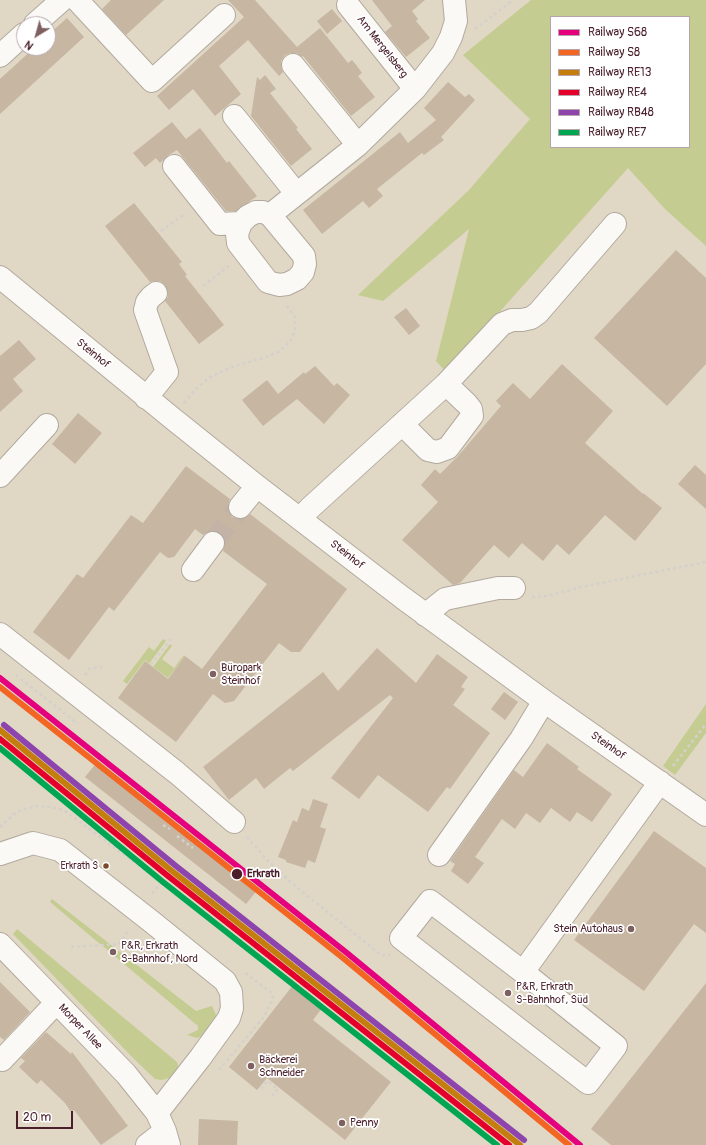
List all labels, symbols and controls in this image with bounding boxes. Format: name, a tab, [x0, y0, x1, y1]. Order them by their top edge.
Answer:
street label: Am Mergelsberg	[354, 13, 410, 81]
north arrow	[16, 16, 56, 56]
legend	[550, 16, 690, 148]
text: Railway S68	[588, 25, 647, 40]
text: N	[22, 38, 36, 53]
text: Railway S8	[588, 45, 640, 60]
text: Railway RE13	[588, 65, 652, 80]
text: Railway RE4	[588, 85, 647, 100]
text: Railway RB48	[588, 105, 654, 120]
text: Railway RE7	[588, 125, 646, 140]
street label: Steinhof	[73, 336, 113, 372]
street label: Steinhof	[327, 538, 367, 572]
place label: Büropark Steinhof	[221, 661, 261, 687]
marker: Büropark Steinhof	[208, 669, 218, 679]
street label: Steinhof	[588, 729, 628, 763]
place label: Erkrath S	[60, 860, 98, 872]
marker: Erkrath S	[101, 861, 111, 871]
marker: Erkrath	[230, 867, 244, 881]
place label: Erkrath	[247, 867, 280, 881]
place label: Stein Autohaus	[553, 922, 623, 936]
marker: Stein Autohaus	[626, 924, 636, 934]
place label: P&R, Erkrath S-Bahnhof, Nord	[121, 939, 198, 965]
marker: P&R, Erkrath S-Bahnhof, Nord	[108, 947, 118, 957]
place label: P&R, Erkrath S-Bahnhof, Süd	[516, 980, 588, 1006]
marker: P&R, Erkrath S-Bahnhof, Süd	[503, 988, 513, 998]
street label: Morper Allee	[55, 1002, 105, 1052]
place label: Bäckerei Schneider	[259, 1053, 305, 1079]
marker: Bäckerei Schneider	[246, 1061, 256, 1071]
scale bar	[18, 1103, 75, 1129]
text: 20 m	[23, 1110, 51, 1125]
place label: Penny	[350, 1116, 378, 1130]
marker: Penny	[337, 1118, 347, 1128]

